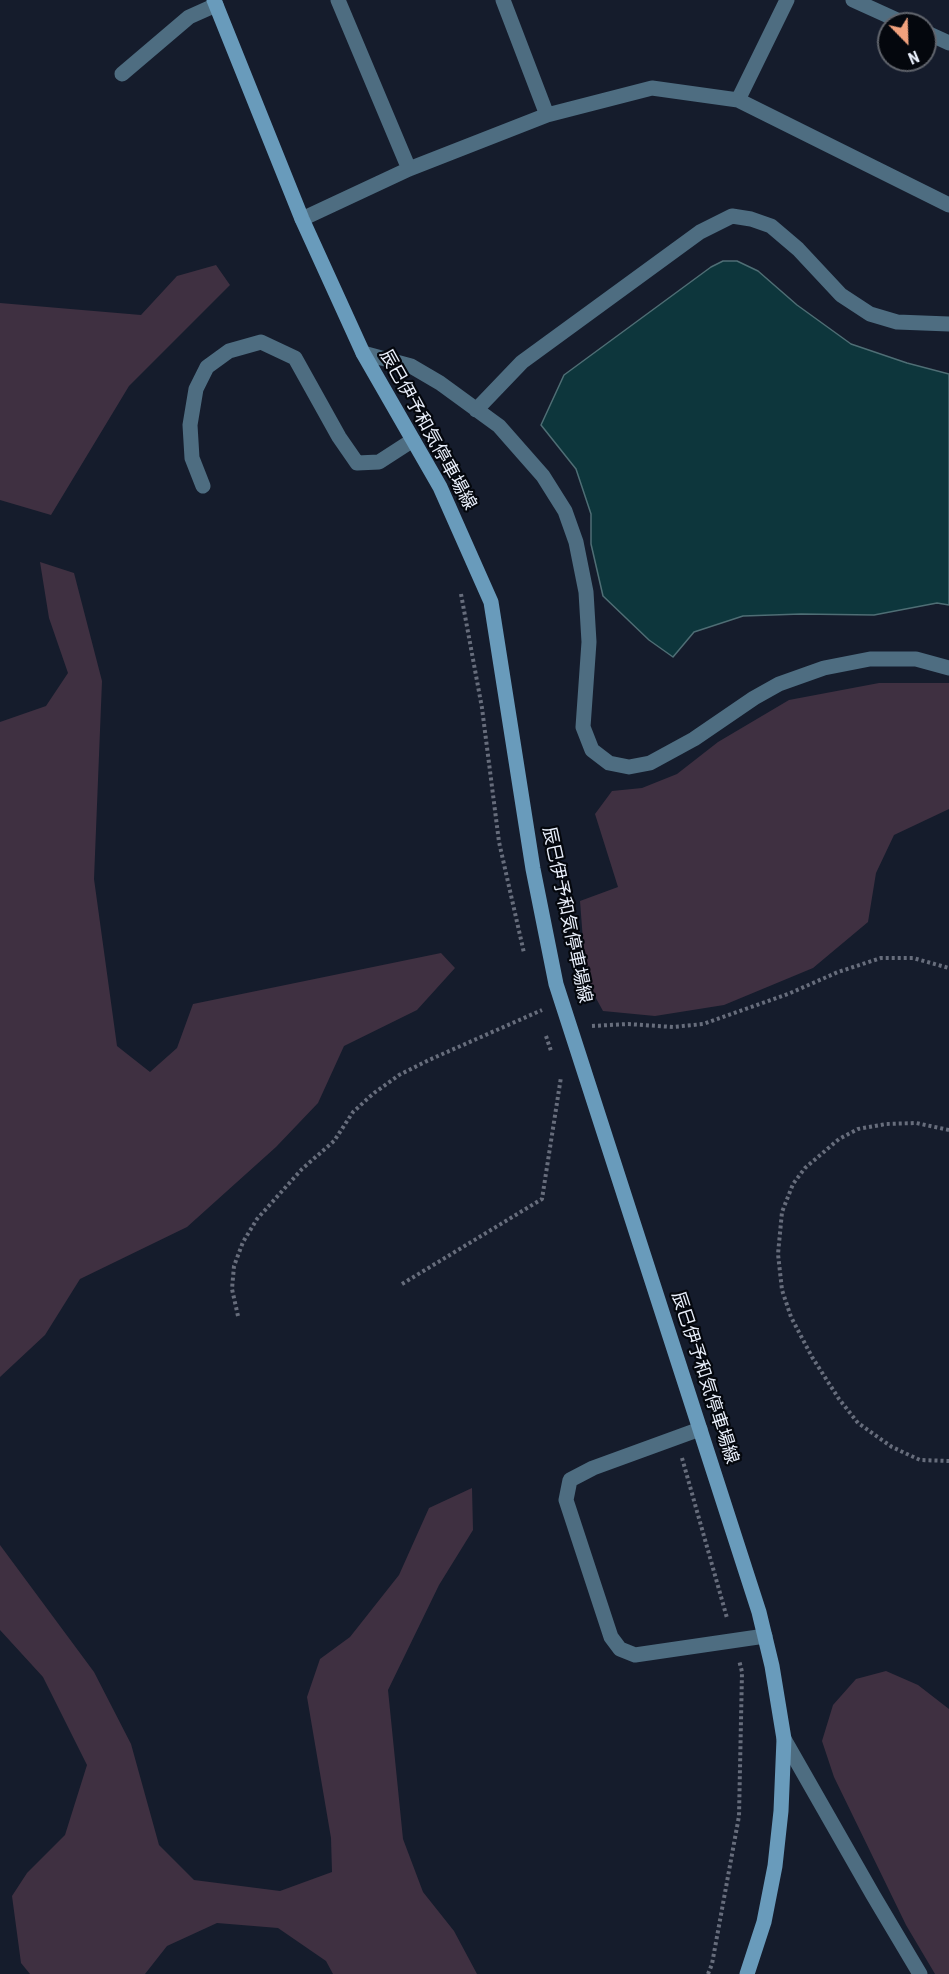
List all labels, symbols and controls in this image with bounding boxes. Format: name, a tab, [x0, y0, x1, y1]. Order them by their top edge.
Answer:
north arrow	[877, 12, 937, 72]
text: N	[905, 47, 922, 68]
street label: 辰巳伊予和気停車場線	[374, 346, 480, 514]
street label: 辰巳伊予和気停車場線	[537, 825, 595, 1005]
street label: 辰巳伊予和気停車場線	[666, 1289, 742, 1467]

